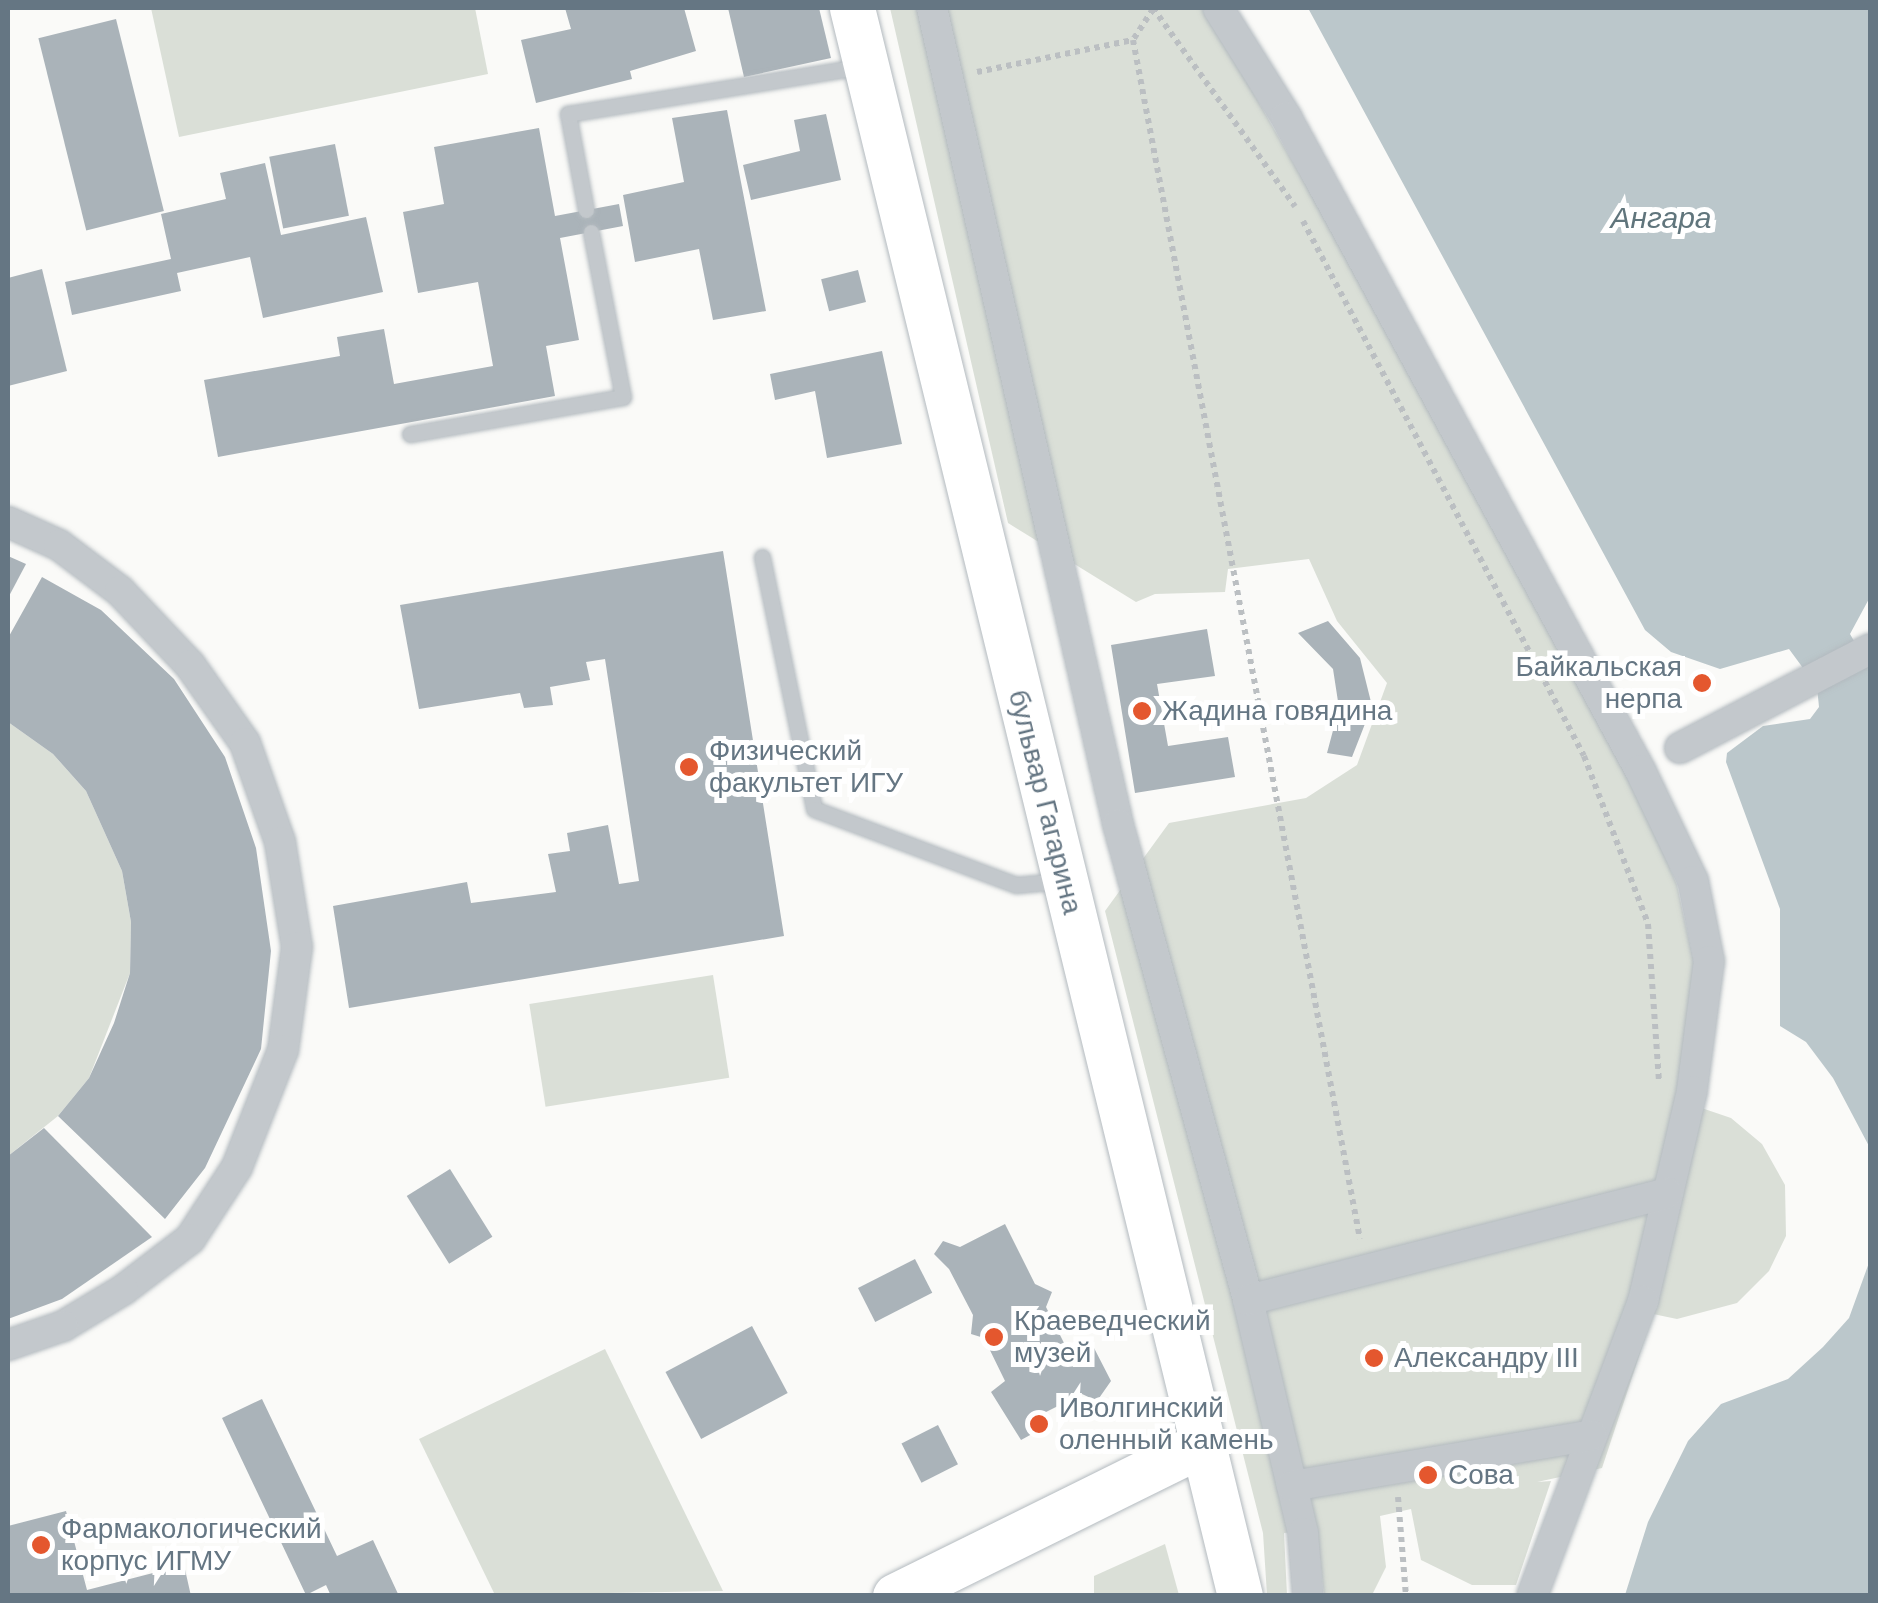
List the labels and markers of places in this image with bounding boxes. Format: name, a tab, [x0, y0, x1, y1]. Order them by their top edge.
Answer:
place label: Байкальская нерпа	[1515, 650, 1682, 716]
marker: Байкальская нерпа	[1691, 672, 1713, 694]
place label: Жадина говядина	[1162, 694, 1392, 728]
marker: Жадина говядина	[1131, 700, 1153, 722]
place label: Физический факультет ИГУ	[709, 734, 903, 800]
marker: Физический факультет ИГУ	[678, 756, 700, 778]
place label: Краеведческий музей	[1014, 1304, 1211, 1370]
marker: Краеведческий музей	[983, 1326, 1005, 1348]
place label: Александру III	[1394, 1341, 1579, 1375]
marker: Александру III	[1363, 1347, 1385, 1369]
place label: Иволгинский оленный камень	[1059, 1391, 1274, 1457]
marker: Иволгинский оленный камень	[1028, 1413, 1050, 1435]
place label: Сова	[1448, 1458, 1514, 1492]
marker: Сова	[1417, 1464, 1439, 1486]
place label: Фармакологический корпус ИГМУ	[61, 1512, 322, 1578]
marker: Фармакологический корпус ИГМУ	[30, 1534, 52, 1556]

